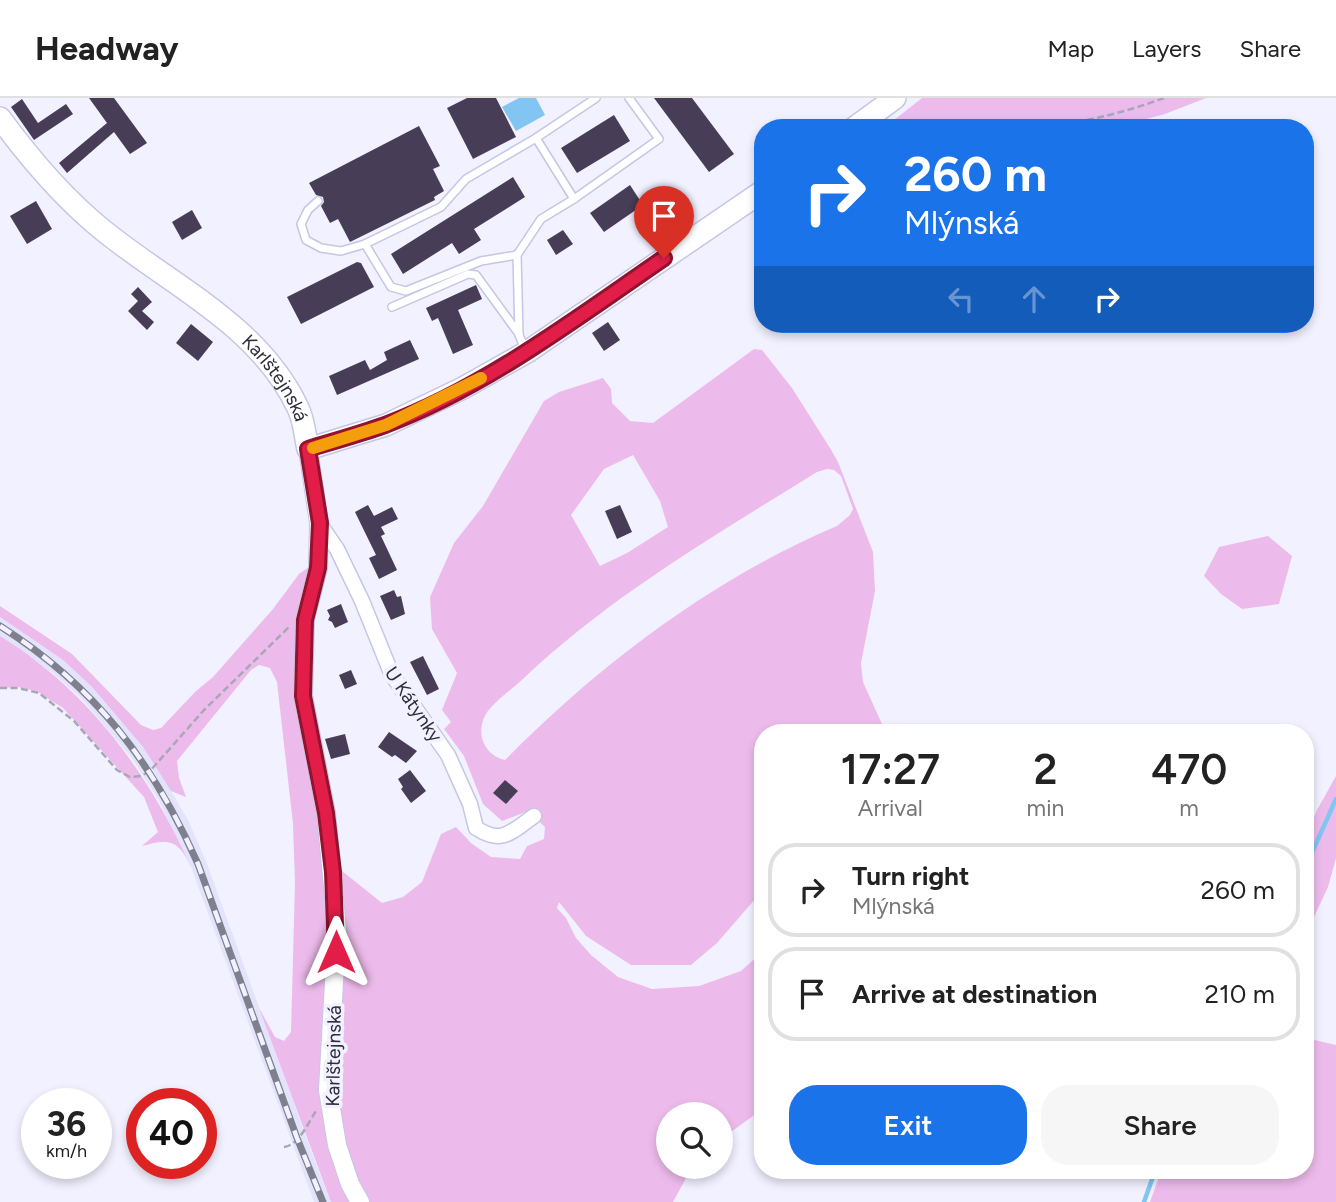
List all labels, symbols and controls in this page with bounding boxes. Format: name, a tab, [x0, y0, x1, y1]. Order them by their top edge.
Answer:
text: Headway	[35, 29, 178, 68]
text: Map	[1047, 34, 1094, 63]
text: Layers	[1132, 34, 1201, 63]
text: Share	[1239, 34, 1301, 63]
text: 260 m	[904, 144, 1047, 203]
icon: right	[789, 147, 880, 238]
pin	[634, 186, 694, 258]
icon: arrive	[645, 197, 683, 235]
text: Mlýnská	[904, 204, 1019, 242]
icon: left	[942, 280, 980, 318]
icon: ahead	[1015, 280, 1053, 318]
icon: right	[1088, 280, 1126, 318]
street label: Karlštejnská	[237, 330, 313, 424]
street label: U Kátynky	[380, 662, 447, 746]
text: 17:27	[841, 744, 940, 795]
text: 2	[1033, 744, 1057, 795]
text: 470	[1151, 744, 1227, 795]
text: Arrival	[858, 794, 923, 822]
text: min	[1027, 794, 1064, 822]
text: m	[1179, 794, 1199, 822]
text: Turn right	[852, 860, 969, 892]
icon: right	[793, 871, 831, 909]
text: 260 m	[1201, 874, 1275, 906]
text: Mlýnská	[852, 892, 935, 920]
position arrow	[299, 915, 373, 989]
icon: arrive	[793, 975, 831, 1013]
text: Arrive at destination	[852, 978, 1097, 1010]
text: 210 m	[1205, 978, 1275, 1010]
street label: Karlštejnská	[321, 1005, 346, 1107]
button: Exit	[789, 1085, 1027, 1165]
button: Share	[1041, 1085, 1279, 1165]
speed limit sign: 40	[126, 1088, 217, 1179]
map controls	[656, 1102, 733, 1179]
button: search	[656, 1102, 733, 1179]
text: 36	[47, 1103, 86, 1145]
text: km/h	[46, 1140, 87, 1162]

